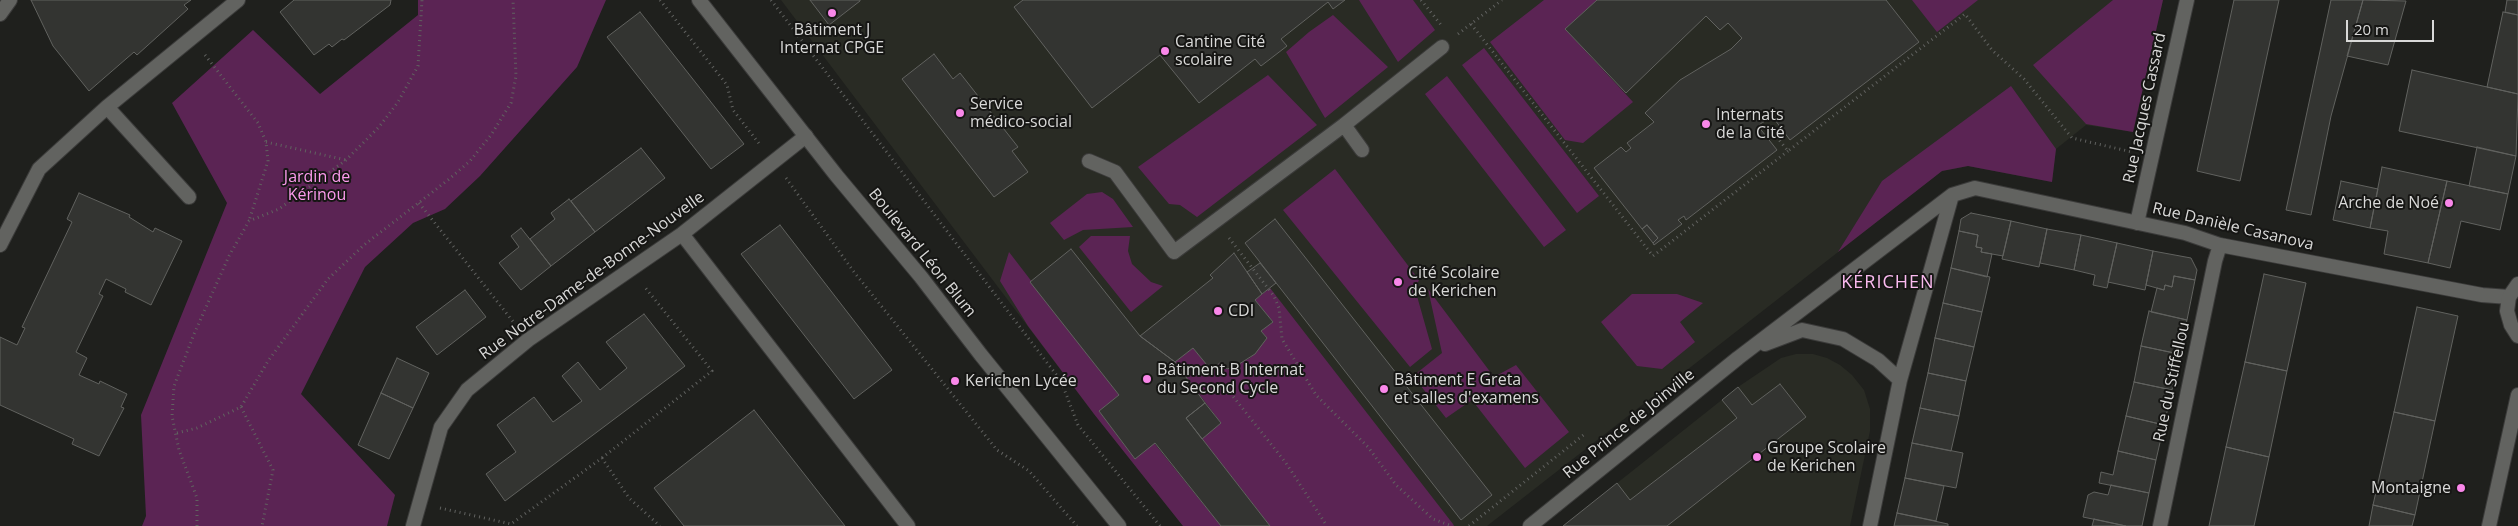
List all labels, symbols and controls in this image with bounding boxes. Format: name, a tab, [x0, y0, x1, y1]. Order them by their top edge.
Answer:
marker: Bâtiment J Internat CPGE	[826, 7, 838, 19]
scale bar	[2348, 10, 2436, 42]
text: 20 m	[2354, 19, 2389, 39]
place label: Bâtiment J Internat CPGE	[780, 20, 884, 58]
street label: Rue Jacques Cassard	[2120, 31, 2170, 185]
place label: Cantine Cité scolaire	[1175, 32, 1265, 70]
marker: Cantine Cité scolaire	[1159, 45, 1171, 57]
place label: Service médico-social	[970, 94, 1072, 132]
place label: Internats de la Cité	[1716, 105, 1785, 143]
marker: Service médico-social	[954, 107, 966, 119]
marker: Internats de la Cité	[1700, 118, 1712, 130]
park label: Jardin de Kérinou	[284, 167, 350, 205]
street label: Boulevard Léon Blum	[864, 185, 980, 321]
street label: Rue Notre-Dame-de-Bonne-Nouvelle	[476, 188, 708, 364]
place label: Arche de Noé	[2338, 193, 2439, 213]
marker: Arche de Noé	[2443, 197, 2455, 209]
street label: Rue Danièle Casanova	[2150, 199, 2316, 255]
place label: Cité Scolaire de Kerichen	[1408, 263, 1500, 301]
district label: KÉRICHEN	[1840, 272, 1936, 294]
marker: Cité Scolaire de Kerichen	[1392, 276, 1404, 288]
place label: CDI	[1228, 301, 1254, 321]
marker: CDI	[1212, 305, 1224, 317]
street label: Rue du Stiffellou	[2150, 320, 2194, 444]
place label: Bâtiment B Internat du Second Cycle	[1157, 360, 1304, 398]
street label: Rue Prince de Joinville	[1559, 365, 1699, 483]
place label: Bâtiment E Greta et salles d'examens	[1394, 370, 1539, 408]
place label: Kerichen Lycée	[965, 371, 1077, 391]
marker: Bâtiment B Internat du Second Cycle	[1141, 373, 1153, 385]
marker: Kerichen Lycée	[949, 375, 961, 387]
marker: Bâtiment E Greta et salles d'examens	[1378, 383, 1390, 395]
place label: Groupe Scolaire de Kerichen	[1767, 438, 1886, 476]
marker: Groupe Scolaire de Kerichen	[1751, 451, 1763, 463]
place label: Montaigne	[2371, 478, 2451, 498]
marker: Montaigne	[2455, 482, 2467, 494]

